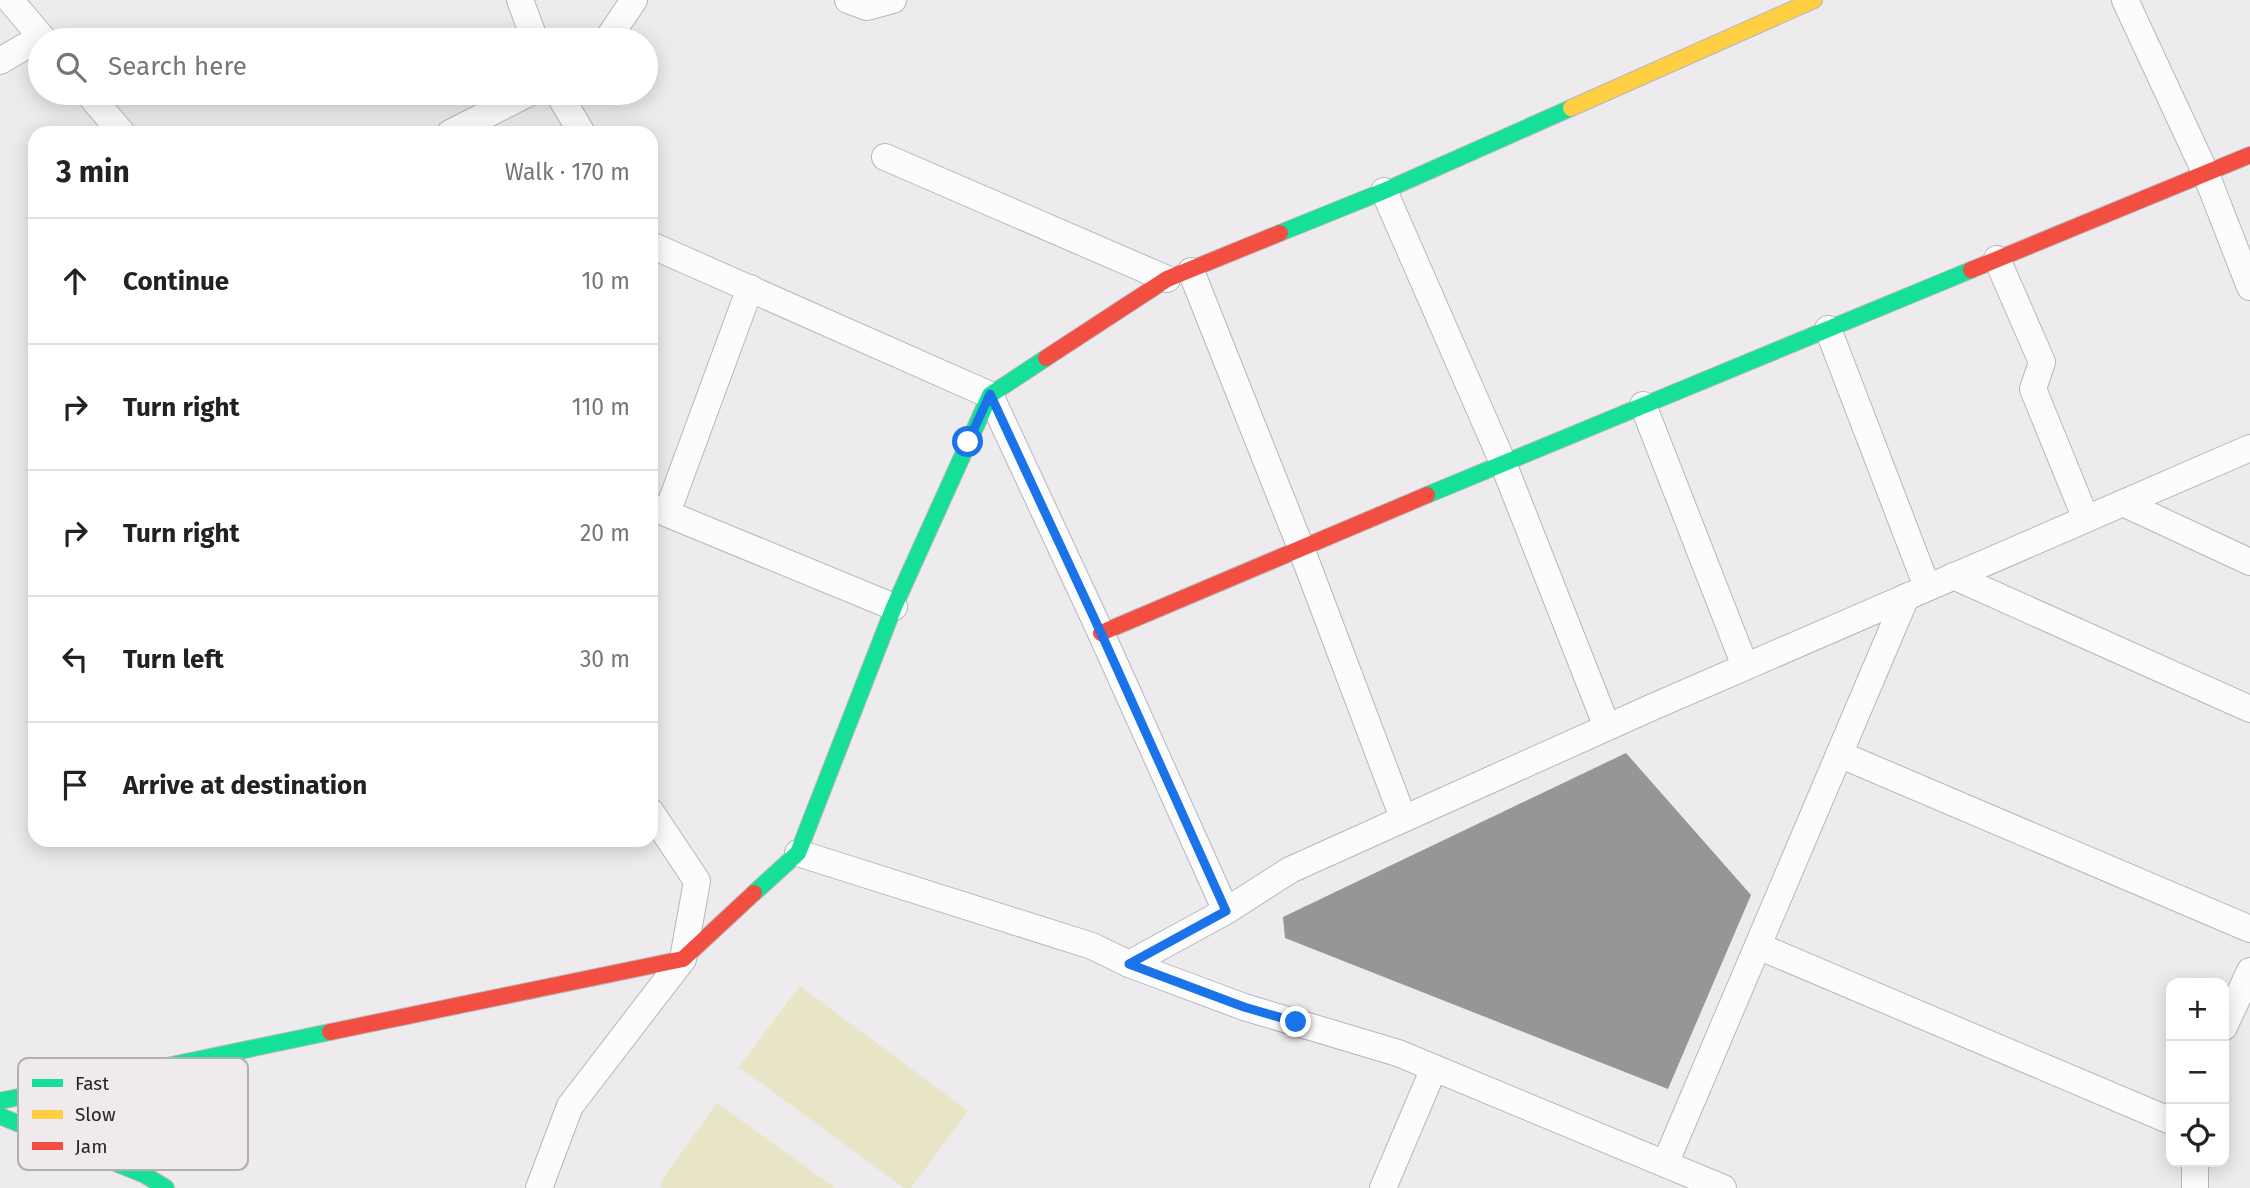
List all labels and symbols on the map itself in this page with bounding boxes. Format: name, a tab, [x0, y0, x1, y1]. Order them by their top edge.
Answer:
route start	[952, 426, 983, 457]
route end	[1280, 1006, 1311, 1037]
legend	[18, 1058, 248, 1170]
text: Fast	[75, 1072, 109, 1095]
text: Slow	[75, 1103, 116, 1126]
text: Jam	[75, 1135, 107, 1158]

